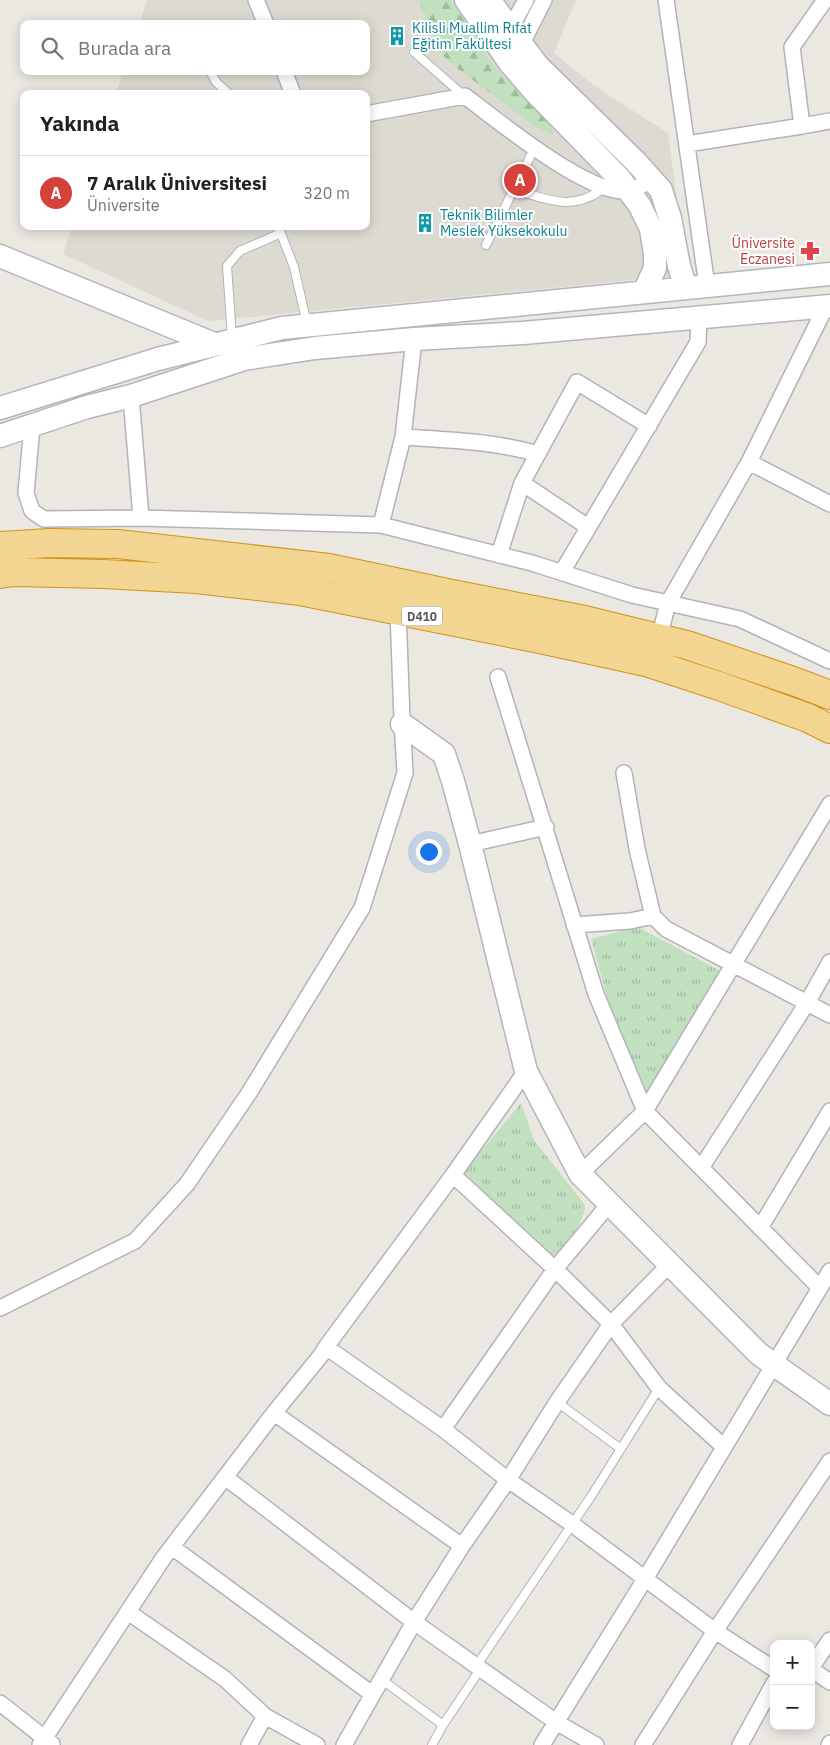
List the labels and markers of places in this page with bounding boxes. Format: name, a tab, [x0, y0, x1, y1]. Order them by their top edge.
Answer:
place label: Kilisli Muallim Rıfat Eğitim Fakültesi	[412, 19, 532, 53]
building icon: Kilisli Muallim Rıfat Eğitim Fakültesi	[386, 25, 408, 47]
pin: A	[504, 161, 536, 199]
place label: Teknik Bilimler Meslek Yüksekokulu	[440, 206, 568, 240]
building icon: Teknik Bilimler Meslek Yüksekokulu	[414, 212, 436, 234]
place label: Üniversite Eczanesi	[732, 234, 795, 268]
pharmacy icon: Üniversite Eczanesi	[799, 240, 821, 262]

